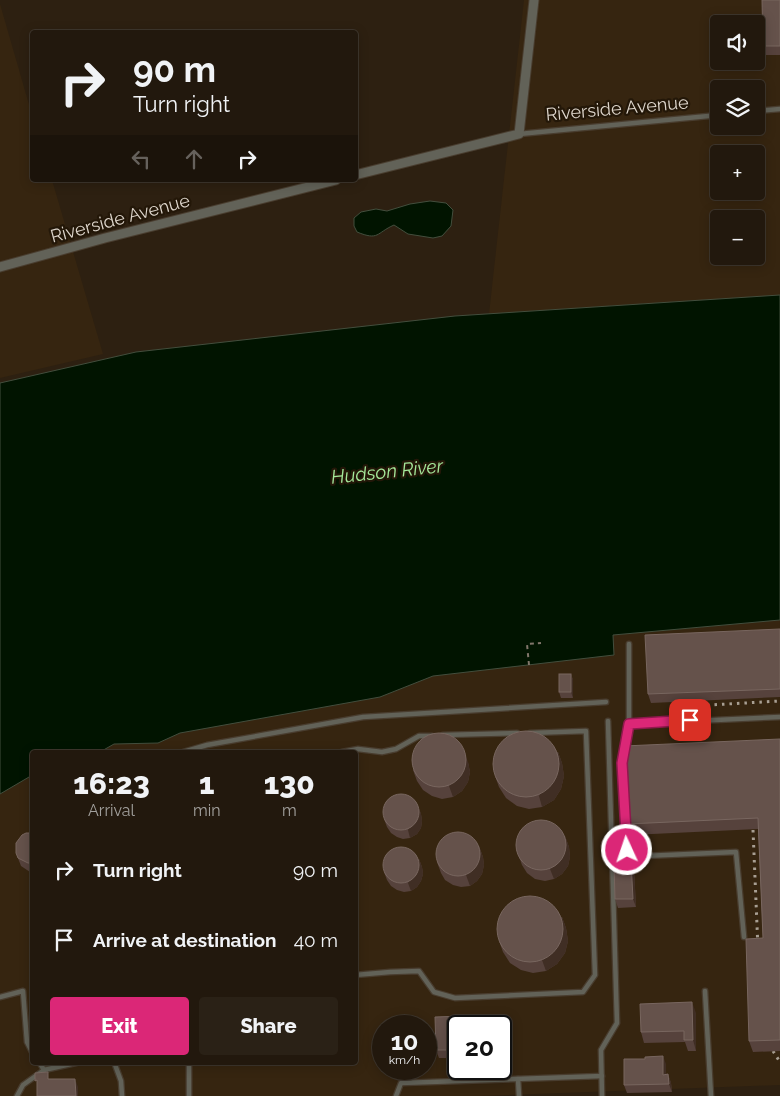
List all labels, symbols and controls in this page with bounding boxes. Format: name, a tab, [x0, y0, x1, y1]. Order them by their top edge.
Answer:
map controls	[710, 15, 765, 265]
button: sound	[710, 15, 765, 70]
text: 90 m	[133, 49, 216, 90]
icon: right	[50, 50, 115, 115]
button: layers	[710, 80, 765, 135]
text: Turn right	[133, 91, 230, 117]
street label: Riverside Avenue	[545, 91, 690, 125]
icon: left	[127, 145, 155, 173]
icon: ahead	[180, 145, 208, 173]
icon: right	[233, 145, 261, 173]
button: +	[710, 145, 765, 200]
street label: Riverside Avenue	[48, 189, 192, 247]
button: −	[710, 210, 765, 265]
water label: Hudson River	[330, 454, 446, 488]
pin	[669, 699, 711, 741]
icon: arrive	[676, 706, 704, 734]
text: 16:23	[73, 766, 150, 801]
text: 1	[199, 766, 214, 801]
text: 130	[264, 766, 315, 801]
text: Arrival	[88, 801, 135, 820]
text: min	[193, 801, 220, 820]
text: m	[282, 801, 297, 820]
position arrow	[600, 823, 652, 875]
icon: right	[50, 856, 78, 884]
text: Turn right	[93, 859, 182, 881]
text: 90 m	[293, 859, 338, 881]
icon: arrive	[50, 926, 78, 954]
text: Arrive at destination	[93, 929, 277, 951]
text: 40 m	[294, 929, 338, 951]
button: Exit	[50, 997, 189, 1055]
button: Share	[199, 997, 338, 1055]
speed limit sign: 20	[447, 1015, 512, 1080]
text: 10	[391, 1026, 418, 1056]
text: km/h	[389, 1053, 420, 1067]

